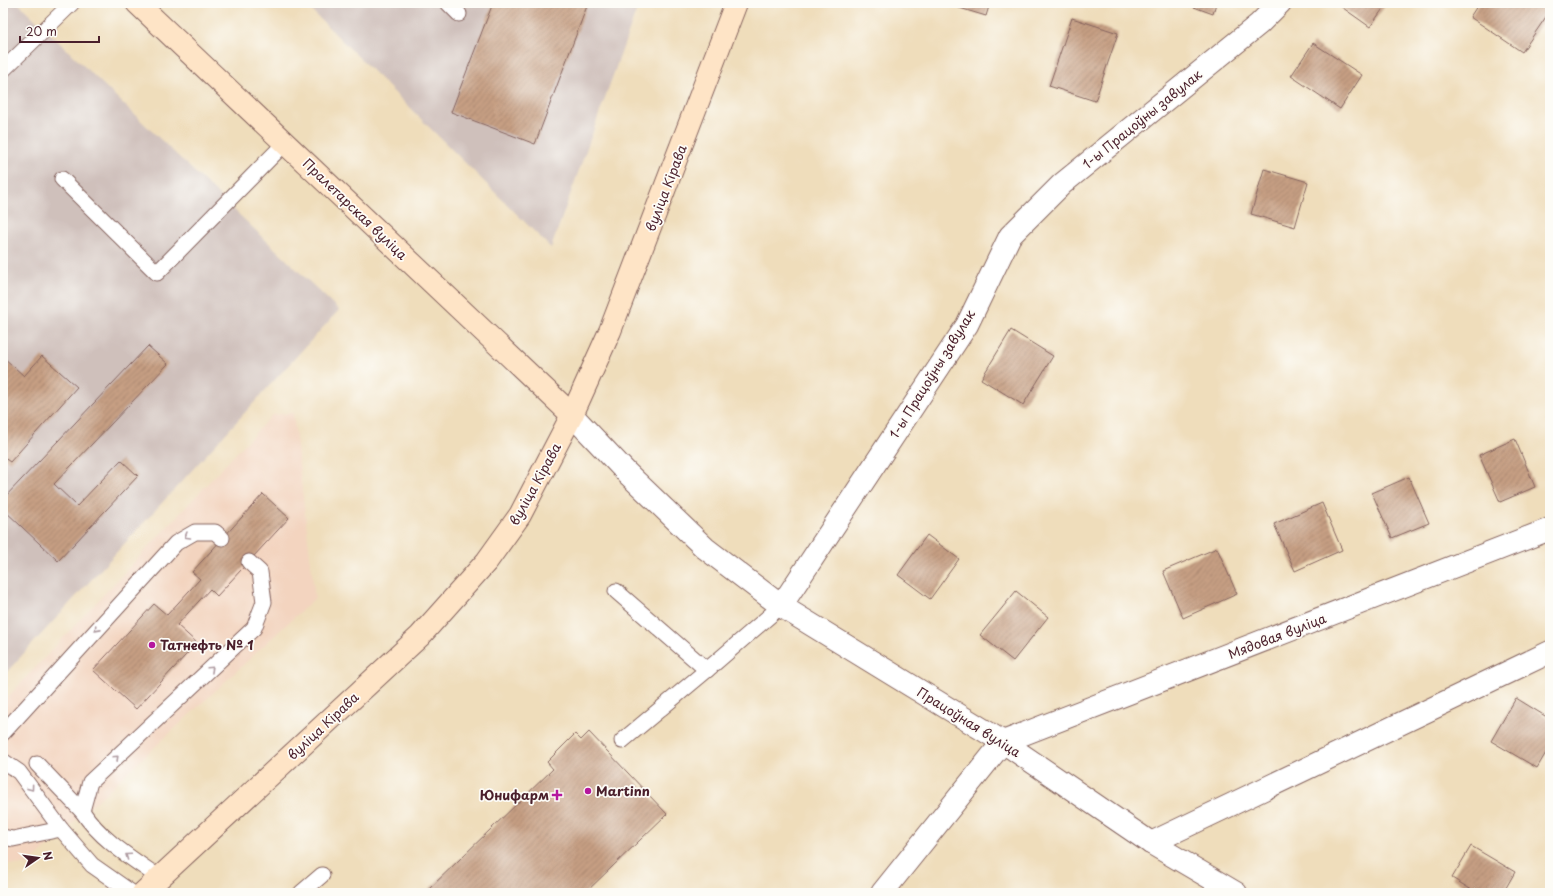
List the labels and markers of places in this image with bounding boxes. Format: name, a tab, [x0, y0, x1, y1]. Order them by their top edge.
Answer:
place label: Татнефть № 1	[160, 635, 254, 654]
marker: Татнефть № 1	[147, 640, 157, 650]
place label: Martinn	[596, 781, 650, 800]
place label: Юнифарм	[480, 785, 549, 804]
marker: Martinn	[583, 786, 593, 796]
marker: Юнифарм	[552, 790, 562, 800]

